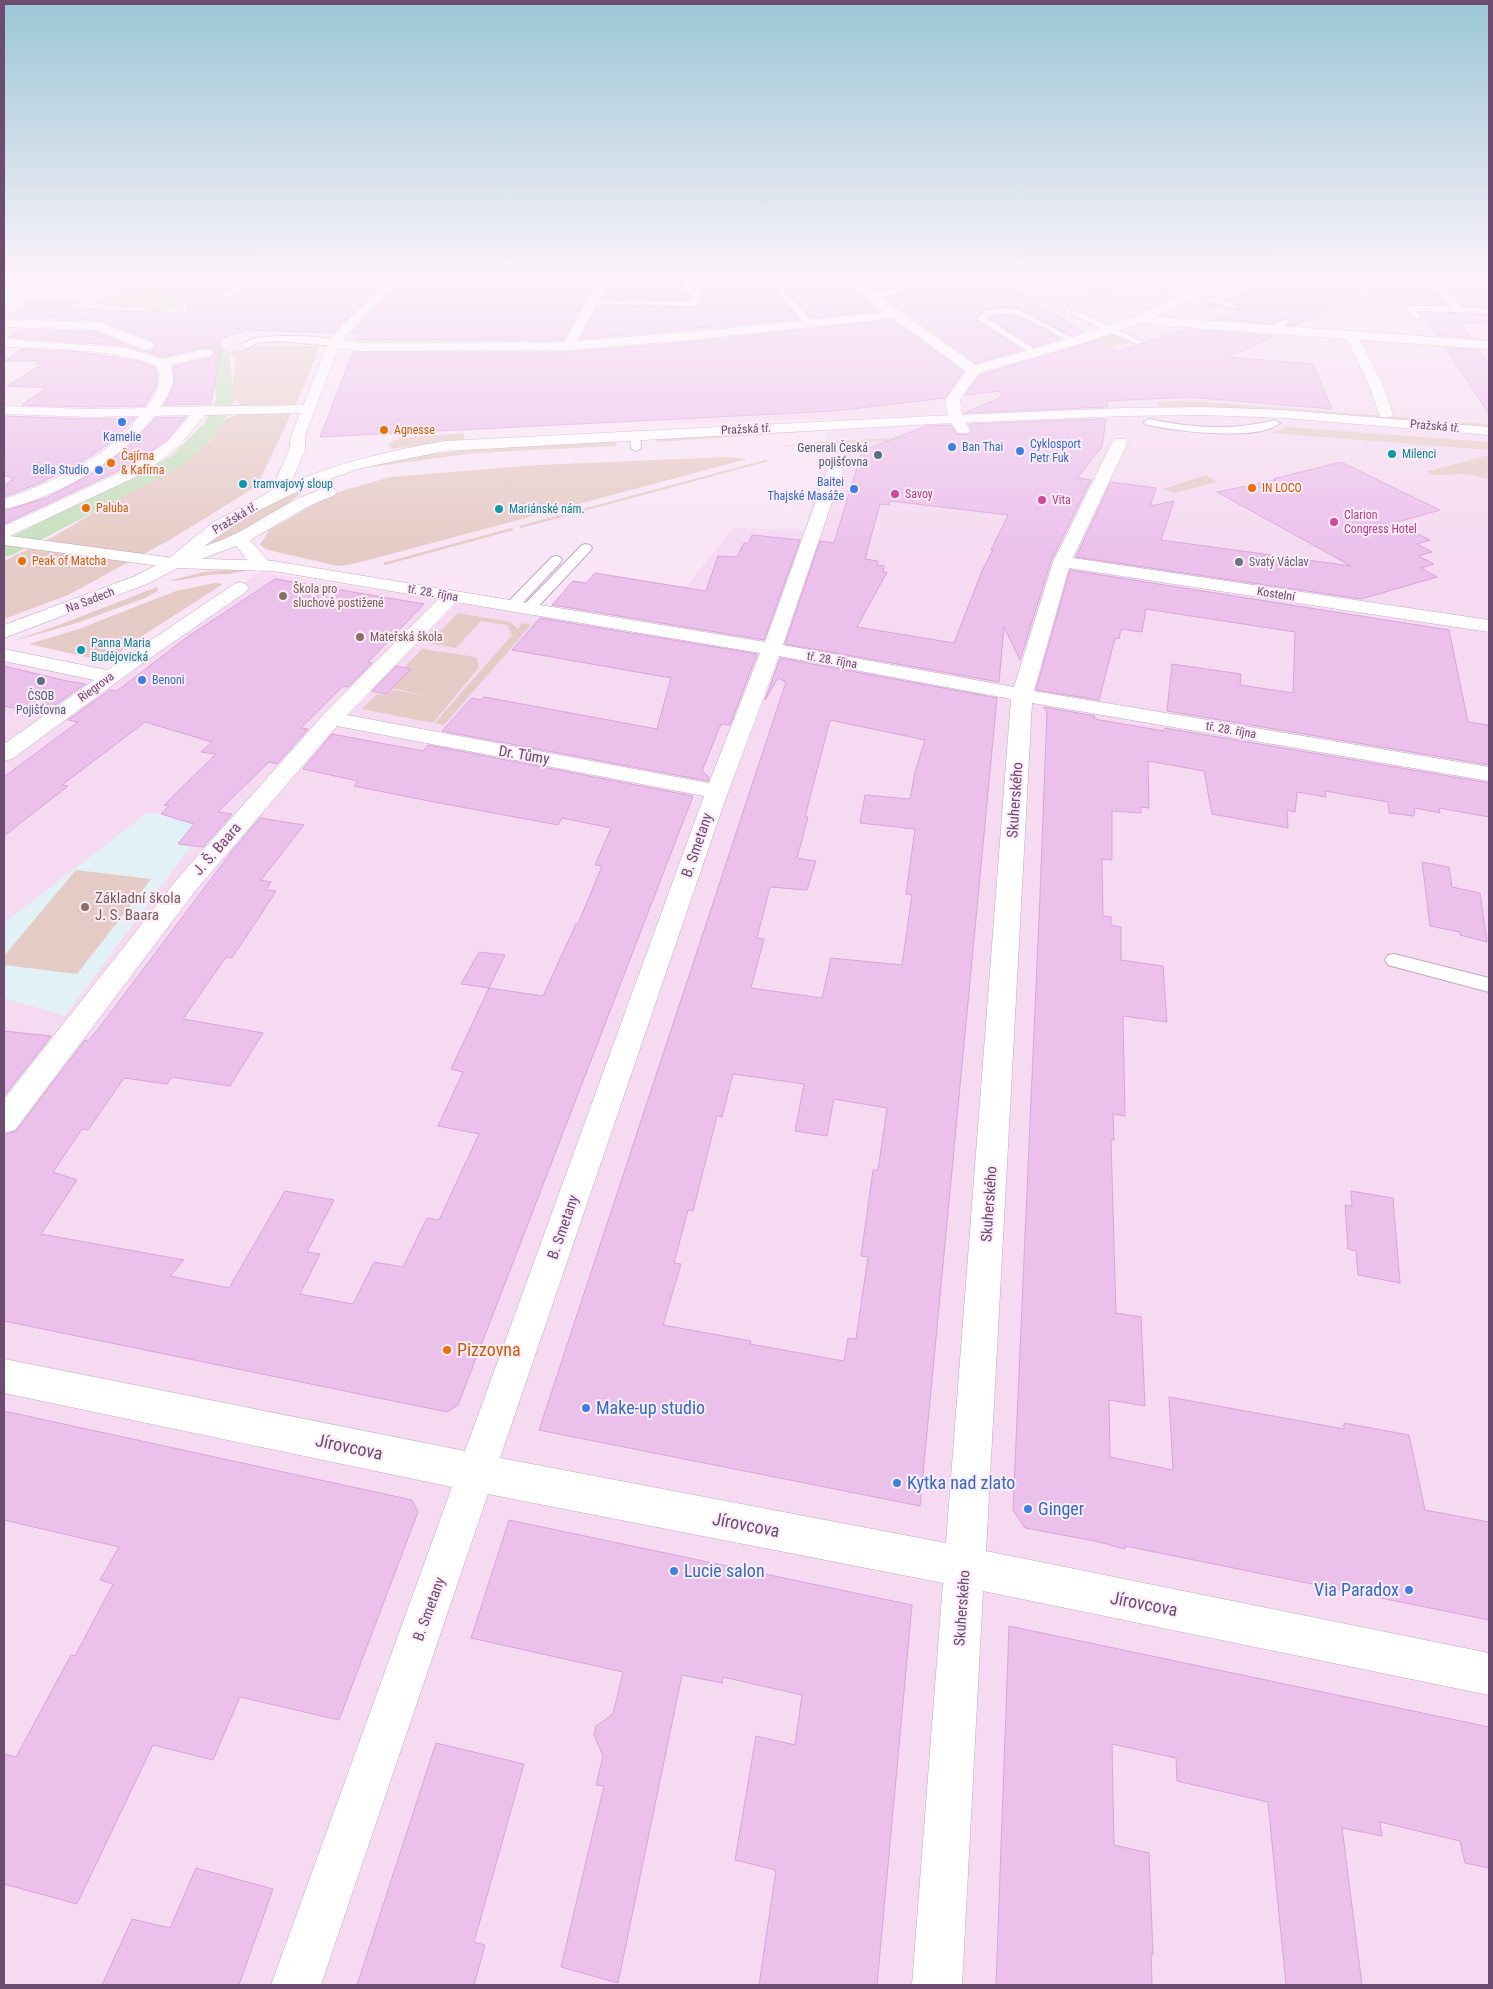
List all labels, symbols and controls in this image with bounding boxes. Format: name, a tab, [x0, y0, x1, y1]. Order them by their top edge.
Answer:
marker: Kamelie	[116, 416, 128, 428]
street label: Pražská tř.	[1409, 417, 1461, 435]
street label: Pražská tř.	[721, 421, 771, 437]
place label: Agnesse	[394, 423, 435, 437]
marker: Agnesse	[378, 424, 390, 436]
place label: Kamelie	[103, 430, 141, 444]
place label: Cyklosport Petr Fuk	[1030, 437, 1081, 465]
place label: Generali Česká pojišťovna	[797, 440, 868, 469]
place label: Ban Thai	[962, 440, 1003, 454]
marker: Ban Thai	[946, 441, 958, 453]
marker: Cyklosport Petr Fuk	[1014, 445, 1026, 457]
place label: Milenci	[1402, 447, 1436, 461]
place label: Čajírna & Kafírna	[121, 448, 165, 477]
marker: Milenci	[1386, 448, 1398, 460]
marker: Generali Česká pojišťovna	[872, 449, 884, 461]
marker: Čajírna & Kafírna	[105, 457, 117, 469]
place label: Bella Studio	[33, 463, 89, 477]
marker: Bella Studio	[93, 464, 105, 476]
place label: Baitei Thajské Masáže	[768, 475, 844, 503]
place label: tramvajový sloup	[253, 477, 333, 491]
marker: tramvajový sloup	[237, 478, 249, 490]
place label: IN LOCO	[1262, 481, 1302, 495]
marker: IN LOCO	[1246, 482, 1258, 494]
marker: Baitei Thajské Masáže	[848, 483, 860, 495]
place label: Savoy	[905, 487, 933, 501]
marker: Savoy	[889, 488, 901, 500]
place label: Vita	[1052, 493, 1071, 507]
marker: Vita	[1036, 494, 1048, 506]
street label: Pražská tř.	[210, 499, 260, 537]
place label: Paluba	[96, 501, 129, 515]
marker: Paluba	[80, 502, 92, 514]
place label: Mariánské nám.	[509, 502, 585, 516]
marker: Mariánské nám.	[493, 503, 505, 515]
place label: Clarion Congress Hotel	[1344, 508, 1417, 536]
marker: Clarion Congress Hotel	[1328, 516, 1340, 528]
place label: Peak of Matcha	[32, 554, 106, 568]
marker: Peak of Matcha	[16, 555, 28, 567]
place label: Svatý Václav	[1249, 555, 1309, 569]
marker: Svatý Václav	[1233, 556, 1245, 568]
place label: Škola pro sluchově postižené	[293, 581, 384, 610]
street label: tř. 28. října	[407, 582, 460, 604]
street label: Na Sadech	[64, 584, 116, 616]
street label: Kostelní	[1256, 584, 1297, 604]
marker: Škola pro sluchově postižené	[277, 590, 289, 602]
place label: Mateřská škola	[370, 630, 443, 644]
marker: Mateřská škola	[354, 631, 366, 643]
place label: Panna Maria Budějovická	[91, 636, 151, 664]
marker: Panna Maria Budějovická	[75, 644, 87, 656]
street label: tř. 28. října	[806, 649, 859, 671]
street label: Riegrova	[75, 669, 117, 705]
place label: Benoni	[152, 673, 185, 687]
marker: Benoni	[136, 674, 148, 686]
marker: ČSOB Pojišťovna	[35, 675, 47, 687]
place label: ČSOB Pojišťovna	[16, 688, 66, 717]
street label: tř. 28. října	[1205, 719, 1258, 741]
street label: Dr. Tůmy	[497, 742, 551, 768]
street label: Skuherského	[1003, 762, 1027, 838]
street label: B. Smetany	[678, 810, 716, 880]
street label: J. Š. Baara	[189, 819, 245, 879]
place label: Základní škola J. S. Baara	[95, 889, 181, 924]
marker: Základní škola J. S. Baara	[79, 901, 91, 913]
street label: Skuherského	[977, 1166, 1001, 1242]
street label: B. Smetany	[544, 1192, 582, 1262]
place label: Pizzovna	[457, 1339, 521, 1360]
marker: Pizzovna	[441, 1344, 453, 1356]
place label: Make-up studio	[596, 1397, 705, 1418]
marker: Make-up studio	[580, 1402, 592, 1414]
street label: Jírovcova	[314, 1429, 385, 1464]
place label: Kytka nad zlato	[907, 1472, 1015, 1493]
marker: Kytka nad zlato	[891, 1477, 903, 1489]
place label: Ginger	[1038, 1498, 1085, 1519]
marker: Ginger	[1022, 1503, 1034, 1515]
street label: Jírovcova	[711, 1508, 782, 1541]
place label: Lucie salon	[684, 1560, 765, 1581]
marker: Lucie salon	[668, 1565, 680, 1577]
street label: Skuherského	[950, 1570, 974, 1646]
street label: B. Smetany	[409, 1575, 449, 1643]
place label: Via Paradox	[1314, 1579, 1399, 1600]
marker: Via Paradox	[1403, 1584, 1415, 1596]
street label: Jírovcova	[1109, 1587, 1180, 1620]

